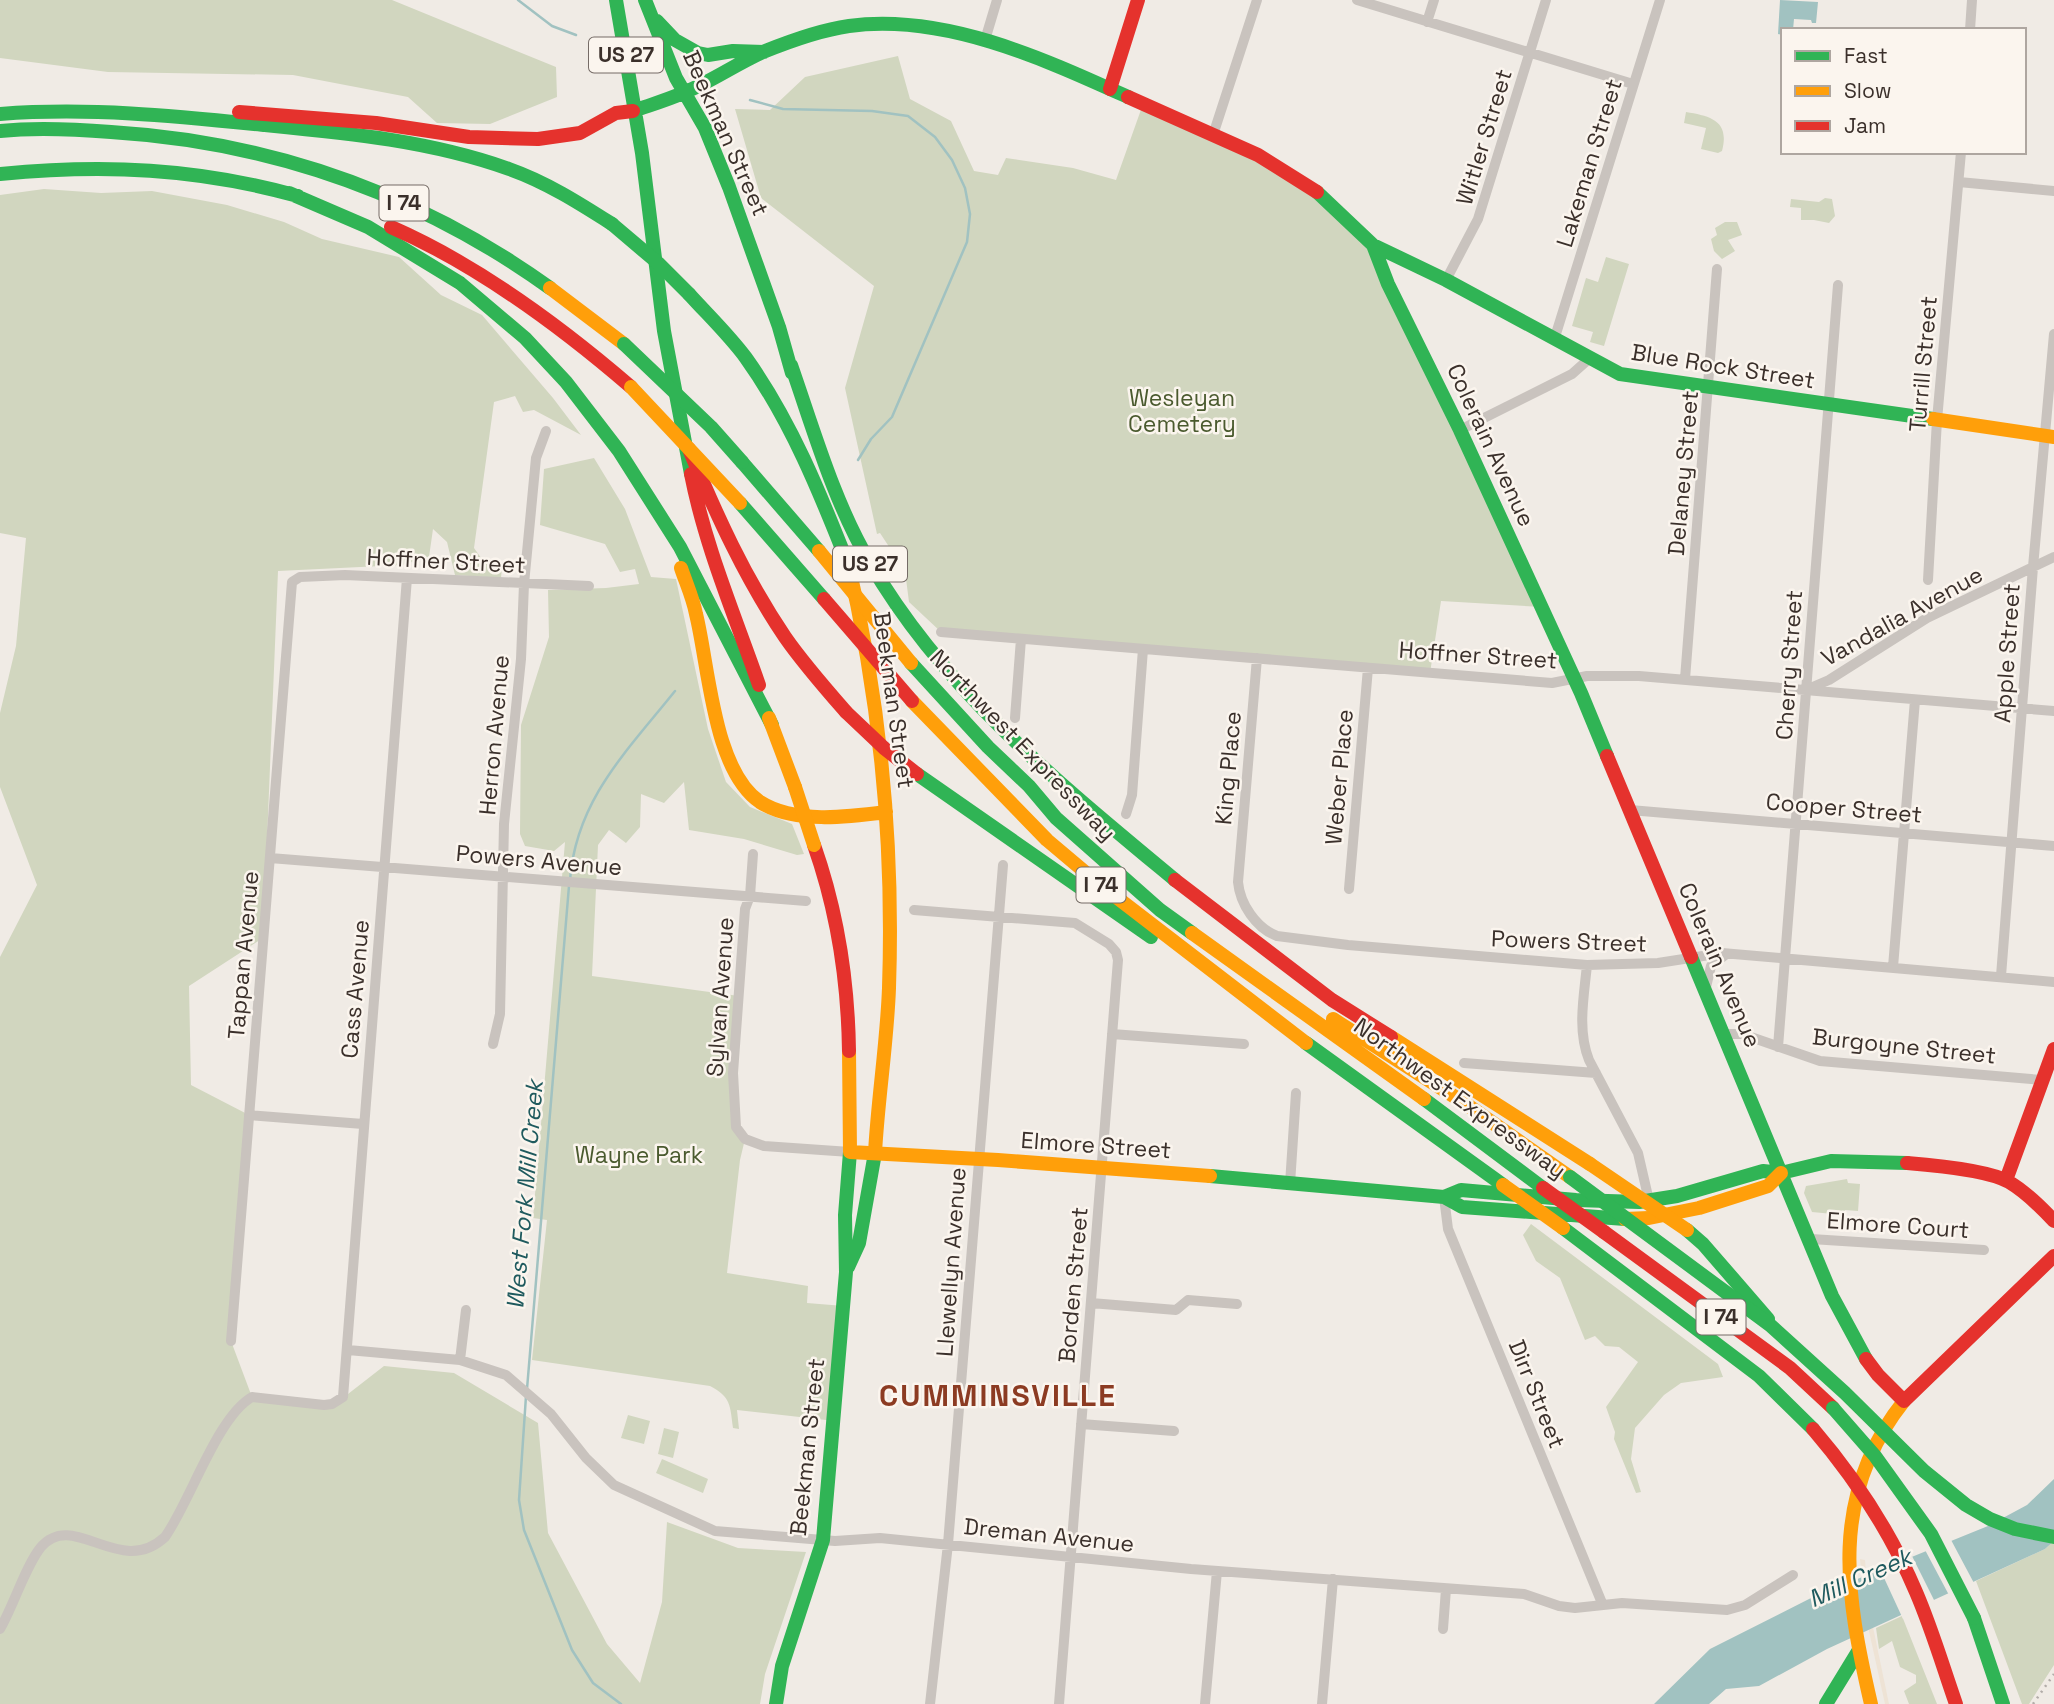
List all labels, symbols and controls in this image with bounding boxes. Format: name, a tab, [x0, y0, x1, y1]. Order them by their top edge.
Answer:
legend	[1781, 28, 2026, 154]
road number: US 27	[589, 38, 663, 72]
text: Fast	[1844, 42, 1888, 69]
street label: Beekman Street	[676, 46, 776, 220]
street label: Witler Street	[1449, 65, 1519, 209]
street label: Lakeman Street	[1549, 75, 1629, 251]
text: Slow	[1844, 77, 1892, 104]
text: Jam	[1844, 112, 1886, 139]
road number: I 74	[380, 186, 428, 220]
street label: Turrill Street	[1902, 295, 1944, 433]
street label: Blue Rock Street	[1629, 337, 1817, 395]
street label: Colerain Avenue	[1440, 359, 1542, 531]
park label: Wesleyan Cemetery	[1128, 383, 1236, 439]
street label: Delaney Street	[1661, 389, 1705, 557]
street label: Hoffner Street	[366, 542, 526, 580]
road number: US 27	[833, 546, 907, 582]
street label: Vandalia Avenue	[1816, 559, 1988, 673]
street label: Apple Street	[1987, 582, 2027, 724]
street label: Cherry Street	[1769, 589, 1809, 741]
street label: Beekman Street	[867, 610, 921, 790]
street label: Hoffner Street	[1398, 634, 1558, 676]
street label: Northwest Expressway	[923, 643, 1123, 847]
street label: Herron Avenue	[472, 654, 516, 816]
street label: Weber Place	[1318, 708, 1360, 846]
street label: King Place	[1208, 710, 1248, 826]
street label: Cooper Street	[1765, 786, 1923, 830]
street label: Powers Avenue	[455, 838, 623, 882]
road number: I 74	[1076, 868, 1126, 903]
street label: Tappan Avenue	[221, 870, 265, 1040]
street label: Colerain Avenue	[1672, 878, 1768, 1052]
street label: Sylvan Avenue	[699, 916, 741, 1078]
street label: Cass Avenue	[334, 918, 376, 1060]
street label: Powers Street	[1491, 923, 1647, 959]
street label: Northwest Expressway	[1348, 1011, 1572, 1185]
street label: Burgoyne Street	[1811, 1021, 1997, 1071]
water label: West Fork Mill Creek	[499, 1076, 550, 1311]
street label: Elmore Street	[1020, 1125, 1172, 1165]
park label: Wayne Park	[575, 1140, 703, 1170]
street label: Llewellyn Avenue	[929, 1166, 973, 1358]
street label: Elmore Court	[1826, 1205, 1970, 1245]
street label: Borden Street	[1051, 1206, 1095, 1364]
road number: I 74	[1696, 1300, 1746, 1334]
street label: Dirr Street	[1502, 1335, 1572, 1453]
street label: Beekman Street	[783, 1357, 831, 1537]
district label: CUMMINSVILLE	[879, 1376, 1117, 1415]
street label: Dreman Avenue	[962, 1511, 1136, 1559]
water label: Mill Creek	[1803, 1540, 1919, 1614]

